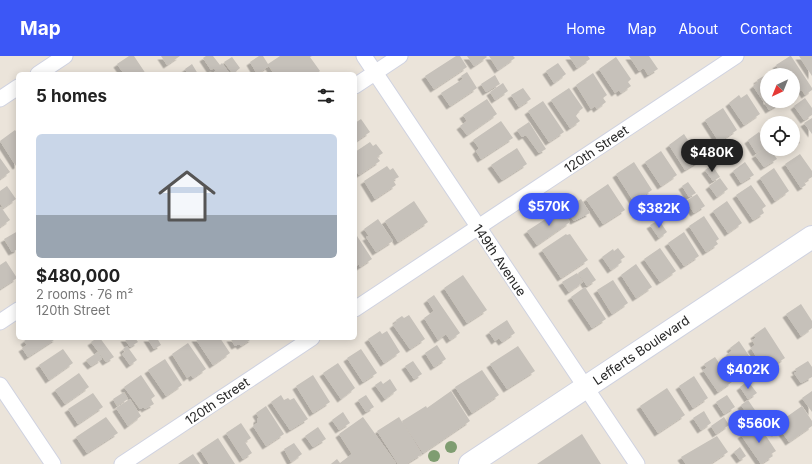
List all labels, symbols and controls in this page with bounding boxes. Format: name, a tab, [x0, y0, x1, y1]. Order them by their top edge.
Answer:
text: Map	[20, 17, 61, 40]
text: Home	[566, 20, 605, 37]
text: Map	[627, 20, 657, 37]
text: About	[679, 20, 718, 37]
text: Contact	[740, 20, 792, 37]
north arrow	[760, 68, 800, 108]
map controls	[760, 68, 800, 156]
icon: filters	[315, 85, 337, 107]
text: 5 homes	[36, 86, 107, 106]
button: locate	[760, 116, 800, 156]
street label: 120th Street	[561, 122, 631, 176]
pin: $480K	[684, 139, 740, 173]
text: $480K	[690, 144, 734, 160]
icon: home	[151, 160, 223, 232]
pin: $570K	[521, 193, 577, 227]
pin: $382K	[631, 195, 687, 229]
text: $570K	[528, 198, 570, 214]
text: $382K	[638, 200, 680, 216]
street label: 149th Avenue	[470, 221, 530, 299]
text: $480,000	[36, 266, 120, 286]
text: 2 rooms · 76 m²	[36, 286, 133, 302]
text: 120th Street	[36, 302, 110, 318]
street label: Lefferts Boulevard	[590, 312, 692, 388]
pin: $402K	[720, 356, 776, 390]
text: $402K	[726, 361, 770, 377]
street label: 120th Street	[182, 374, 252, 428]
pin: $560K	[731, 410, 787, 444]
text: $560K	[737, 415, 781, 431]

